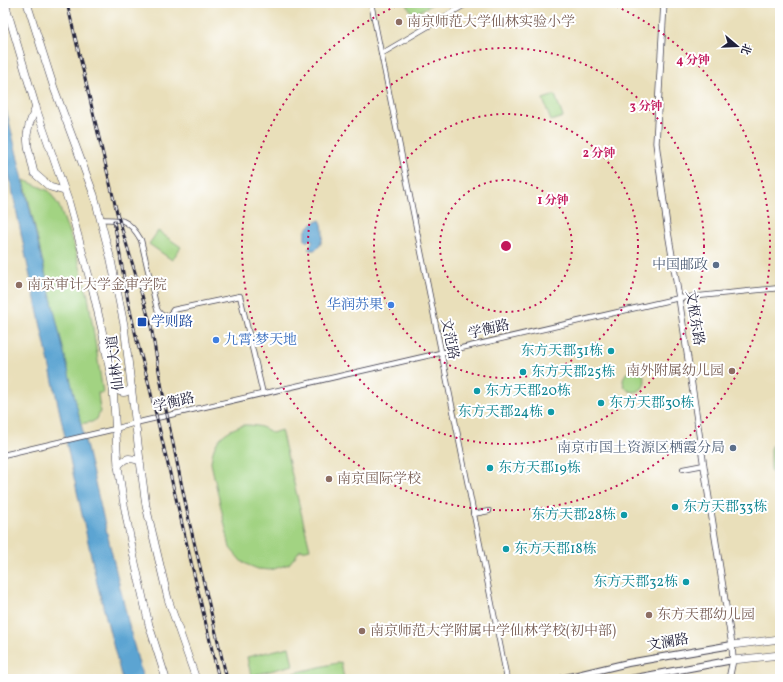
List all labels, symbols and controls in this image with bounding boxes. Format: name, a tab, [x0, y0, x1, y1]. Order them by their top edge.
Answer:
place label: 南京师范大学仙林实验小学	[407, 13, 575, 32]
marker: 南京师范大学仙林实验小学	[394, 17, 404, 27]
north arrow	[717, 26, 757, 66]
text: 北	[736, 41, 754, 56]
text: 4 分钟	[676, 53, 710, 69]
text: 3 分钟	[630, 99, 662, 115]
text: 2 分钟	[583, 146, 615, 162]
text: 1 分钟	[537, 193, 569, 209]
centre of rings	[499, 239, 513, 253]
place label: 中国邮政	[652, 256, 708, 275]
marker: 中国邮政	[711, 260, 721, 270]
place label: 南京审计大学金审学院	[27, 276, 167, 295]
marker: 南京审计大学金审学院	[14, 280, 24, 290]
street label: 文枢东路	[680, 289, 708, 347]
place label: 华润苏果	[327, 296, 383, 315]
marker: 华润苏果	[386, 300, 396, 310]
place label: 学则路	[151, 313, 193, 332]
marker: 学则路	[136, 316, 148, 328]
street label: 学衡路	[466, 316, 512, 344]
street label: 文范路	[436, 317, 462, 361]
place label: 九霄·梦天地	[224, 331, 297, 350]
street label: 仙林大道	[103, 334, 129, 392]
marker: 九霄·梦天地	[211, 335, 221, 345]
place label: 东方天郡31栋	[520, 342, 603, 361]
marker: 东方天郡31栋	[606, 346, 616, 356]
place label: 南外附属幼儿园	[626, 362, 724, 381]
place label: 东方天郡25栋	[531, 363, 615, 382]
marker: 南外附属幼儿园	[727, 366, 737, 376]
marker: 东方天郡25栋	[518, 367, 528, 377]
place label: 东方天郡20栋	[485, 382, 571, 401]
marker: 东方天郡20栋	[472, 386, 482, 396]
street label: 学衡路	[151, 389, 197, 417]
place label: 东方天郡30栋	[609, 394, 694, 413]
marker: 东方天郡30栋	[596, 398, 606, 408]
place label: 东方天郡24栋	[458, 403, 543, 422]
marker: 东方天郡24栋	[546, 407, 556, 417]
place label: 南京市国土资源区栖霞分局	[557, 439, 725, 458]
marker: 南京市国土资源区栖霞分局	[728, 443, 738, 453]
place label: 东方天郡19栋	[498, 459, 581, 478]
marker: 东方天郡19栋	[485, 463, 495, 473]
place label: 南京国际学校	[337, 470, 421, 489]
marker: 南京国际学校	[324, 474, 334, 484]
place label: 东方天郡33栋	[683, 498, 767, 517]
marker: 东方天郡33栋	[670, 502, 680, 512]
place label: 东方天郡28栋	[531, 506, 616, 525]
marker: 东方天郡28栋	[619, 510, 629, 520]
place label: 东方天郡18栋	[514, 540, 597, 559]
marker: 东方天郡18栋	[501, 544, 511, 554]
place label: 东方天郡32栋	[593, 573, 678, 592]
marker: 东方天郡32栋	[681, 577, 691, 587]
place label: 东方天郡幼儿园	[657, 606, 755, 625]
marker: 东方天郡幼儿园	[644, 610, 654, 620]
place label: 南京师范大学附属中学仙林学校(初中部)	[370, 622, 616, 641]
marker: 南京师范大学附属中学仙林学校(初中部)	[357, 626, 367, 636]
street label: 文澜路	[646, 630, 690, 656]

